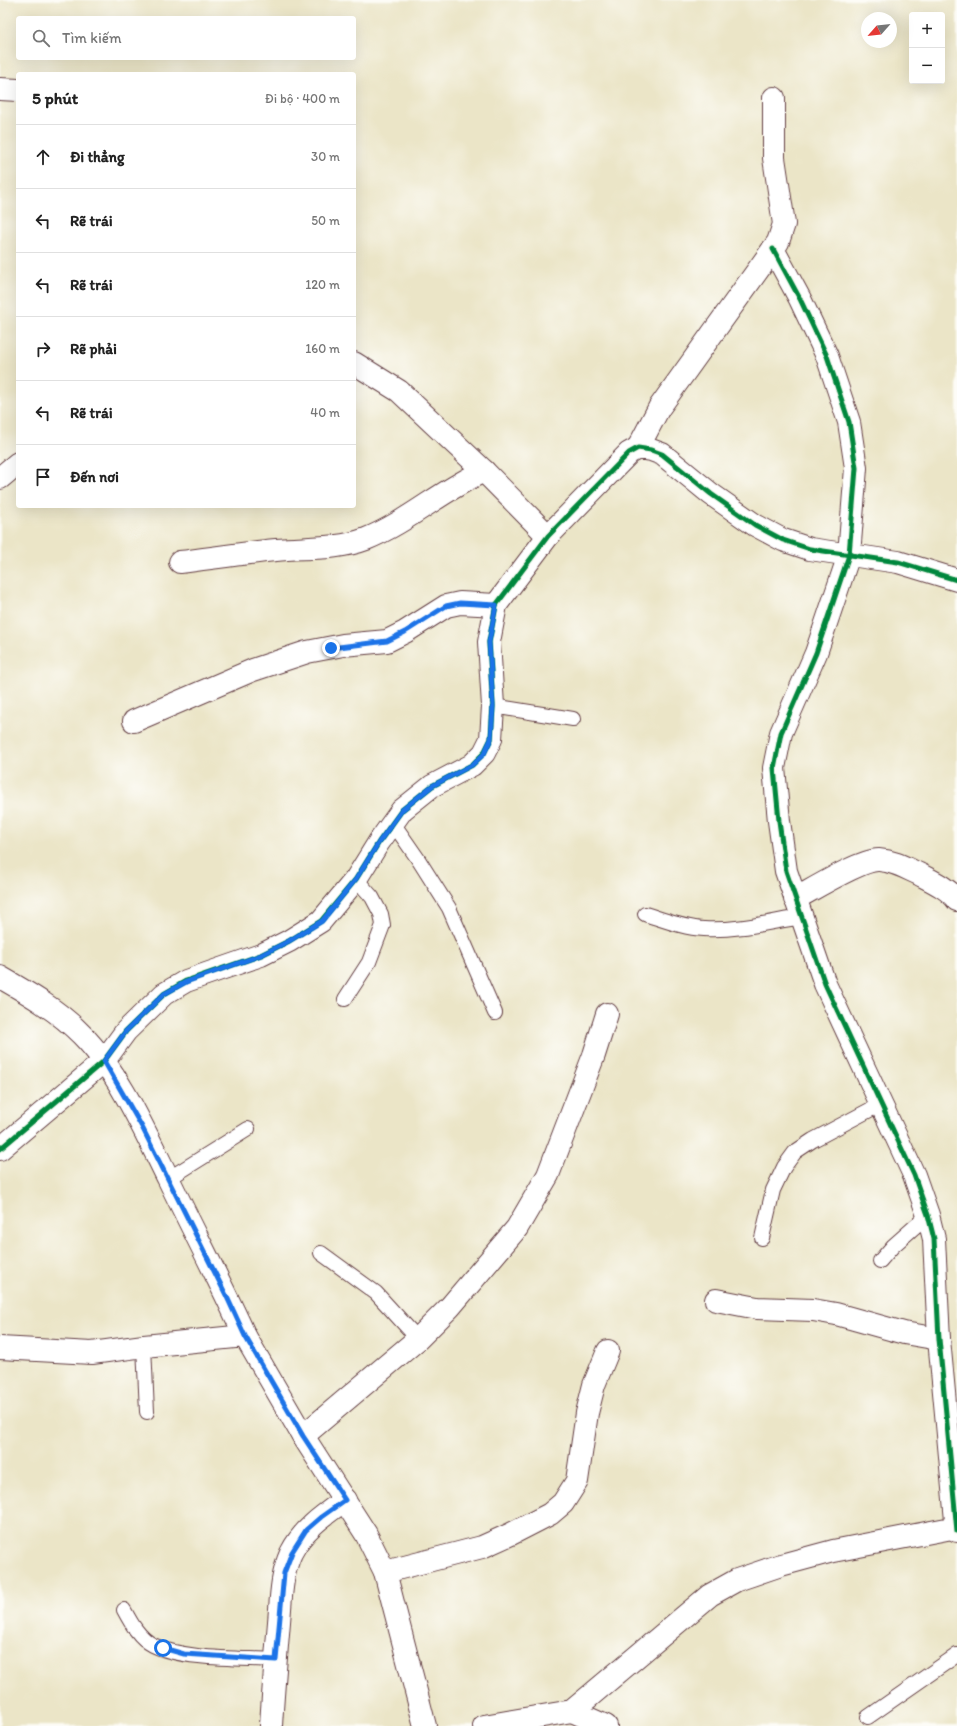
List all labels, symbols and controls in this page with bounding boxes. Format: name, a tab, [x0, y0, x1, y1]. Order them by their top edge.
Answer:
north arrow	[861, 12, 897, 48]
map controls	[909, 12, 945, 84]
button: +	[909, 12, 945, 48]
search box	[16, 16, 356, 60]
icon: search	[30, 27, 52, 49]
text: Tìm kiếm	[62, 29, 122, 47]
button: −	[909, 48, 945, 84]
text: 5 phút	[32, 88, 78, 108]
text: Đi bộ · 400 m	[265, 91, 340, 106]
icon: ahead	[32, 146, 54, 168]
text: Đi thẳng	[70, 148, 125, 166]
text: 30 m	[311, 149, 340, 164]
icon: left	[32, 210, 54, 232]
text: Rẽ trái	[70, 212, 113, 230]
text: 50 m	[311, 213, 340, 228]
icon: left	[32, 274, 54, 296]
text: Rẽ trái	[70, 276, 113, 294]
text: 120 m	[305, 277, 340, 292]
icon: right	[32, 338, 54, 360]
text: Rẽ phải	[70, 340, 117, 358]
text: 160 m	[305, 341, 340, 356]
icon: left	[32, 402, 54, 424]
text: Rẽ trái	[70, 404, 113, 422]
text: 40 m	[310, 405, 340, 420]
icon: arrive	[32, 466, 54, 488]
text: Đến nơi	[70, 468, 119, 486]
route end	[322, 639, 340, 657]
route start	[154, 1639, 172, 1657]

